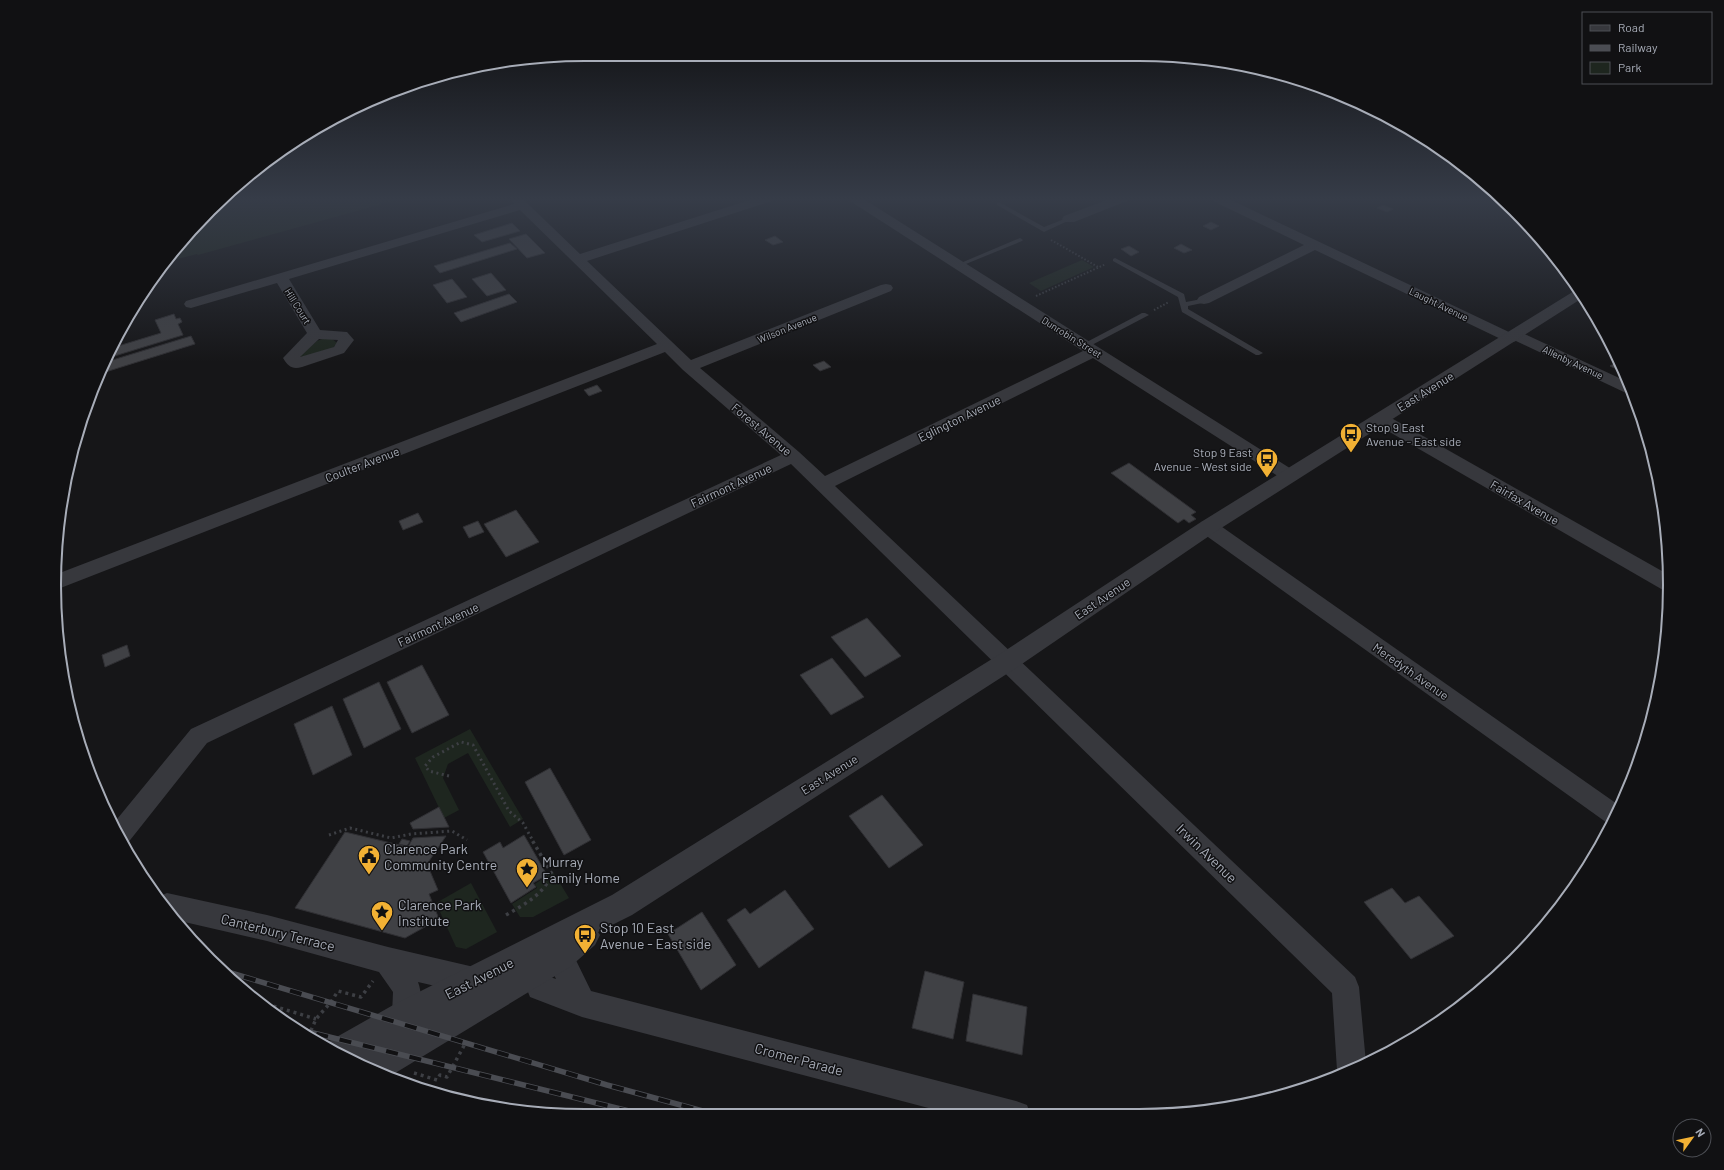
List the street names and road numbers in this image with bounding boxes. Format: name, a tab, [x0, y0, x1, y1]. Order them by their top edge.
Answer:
street label: Laught Avenue	[1407, 285, 1471, 323]
street label: Hill Court	[282, 286, 314, 326]
street label: Wilson Avenue	[756, 311, 818, 345]
street label: Dunrobin Street	[1040, 314, 1105, 360]
street label: Allenby Avenue	[1541, 343, 1605, 381]
street label: East Avenue	[1394, 368, 1456, 414]
street label: Eglington Avenue	[915, 392, 1003, 444]
street label: Forest Avenue	[729, 400, 795, 458]
street label: Coulter Avenue	[323, 443, 401, 485]
street label: Fairmont Avenue	[688, 460, 774, 510]
street label: Fairfax Avenue	[1488, 477, 1562, 527]
street label: East Avenue	[1072, 574, 1132, 622]
street label: Fairmont Avenue	[395, 599, 481, 649]
street label: Meredyth Avenue	[1370, 640, 1452, 702]
street label: East Avenue	[798, 751, 860, 797]
street label: Irwin Avenue	[1173, 820, 1241, 886]
street label: Canterbury Terrace	[219, 910, 337, 954]
street label: East Avenue	[442, 953, 516, 1003]
street label: Cromer Parade	[753, 1039, 845, 1079]

